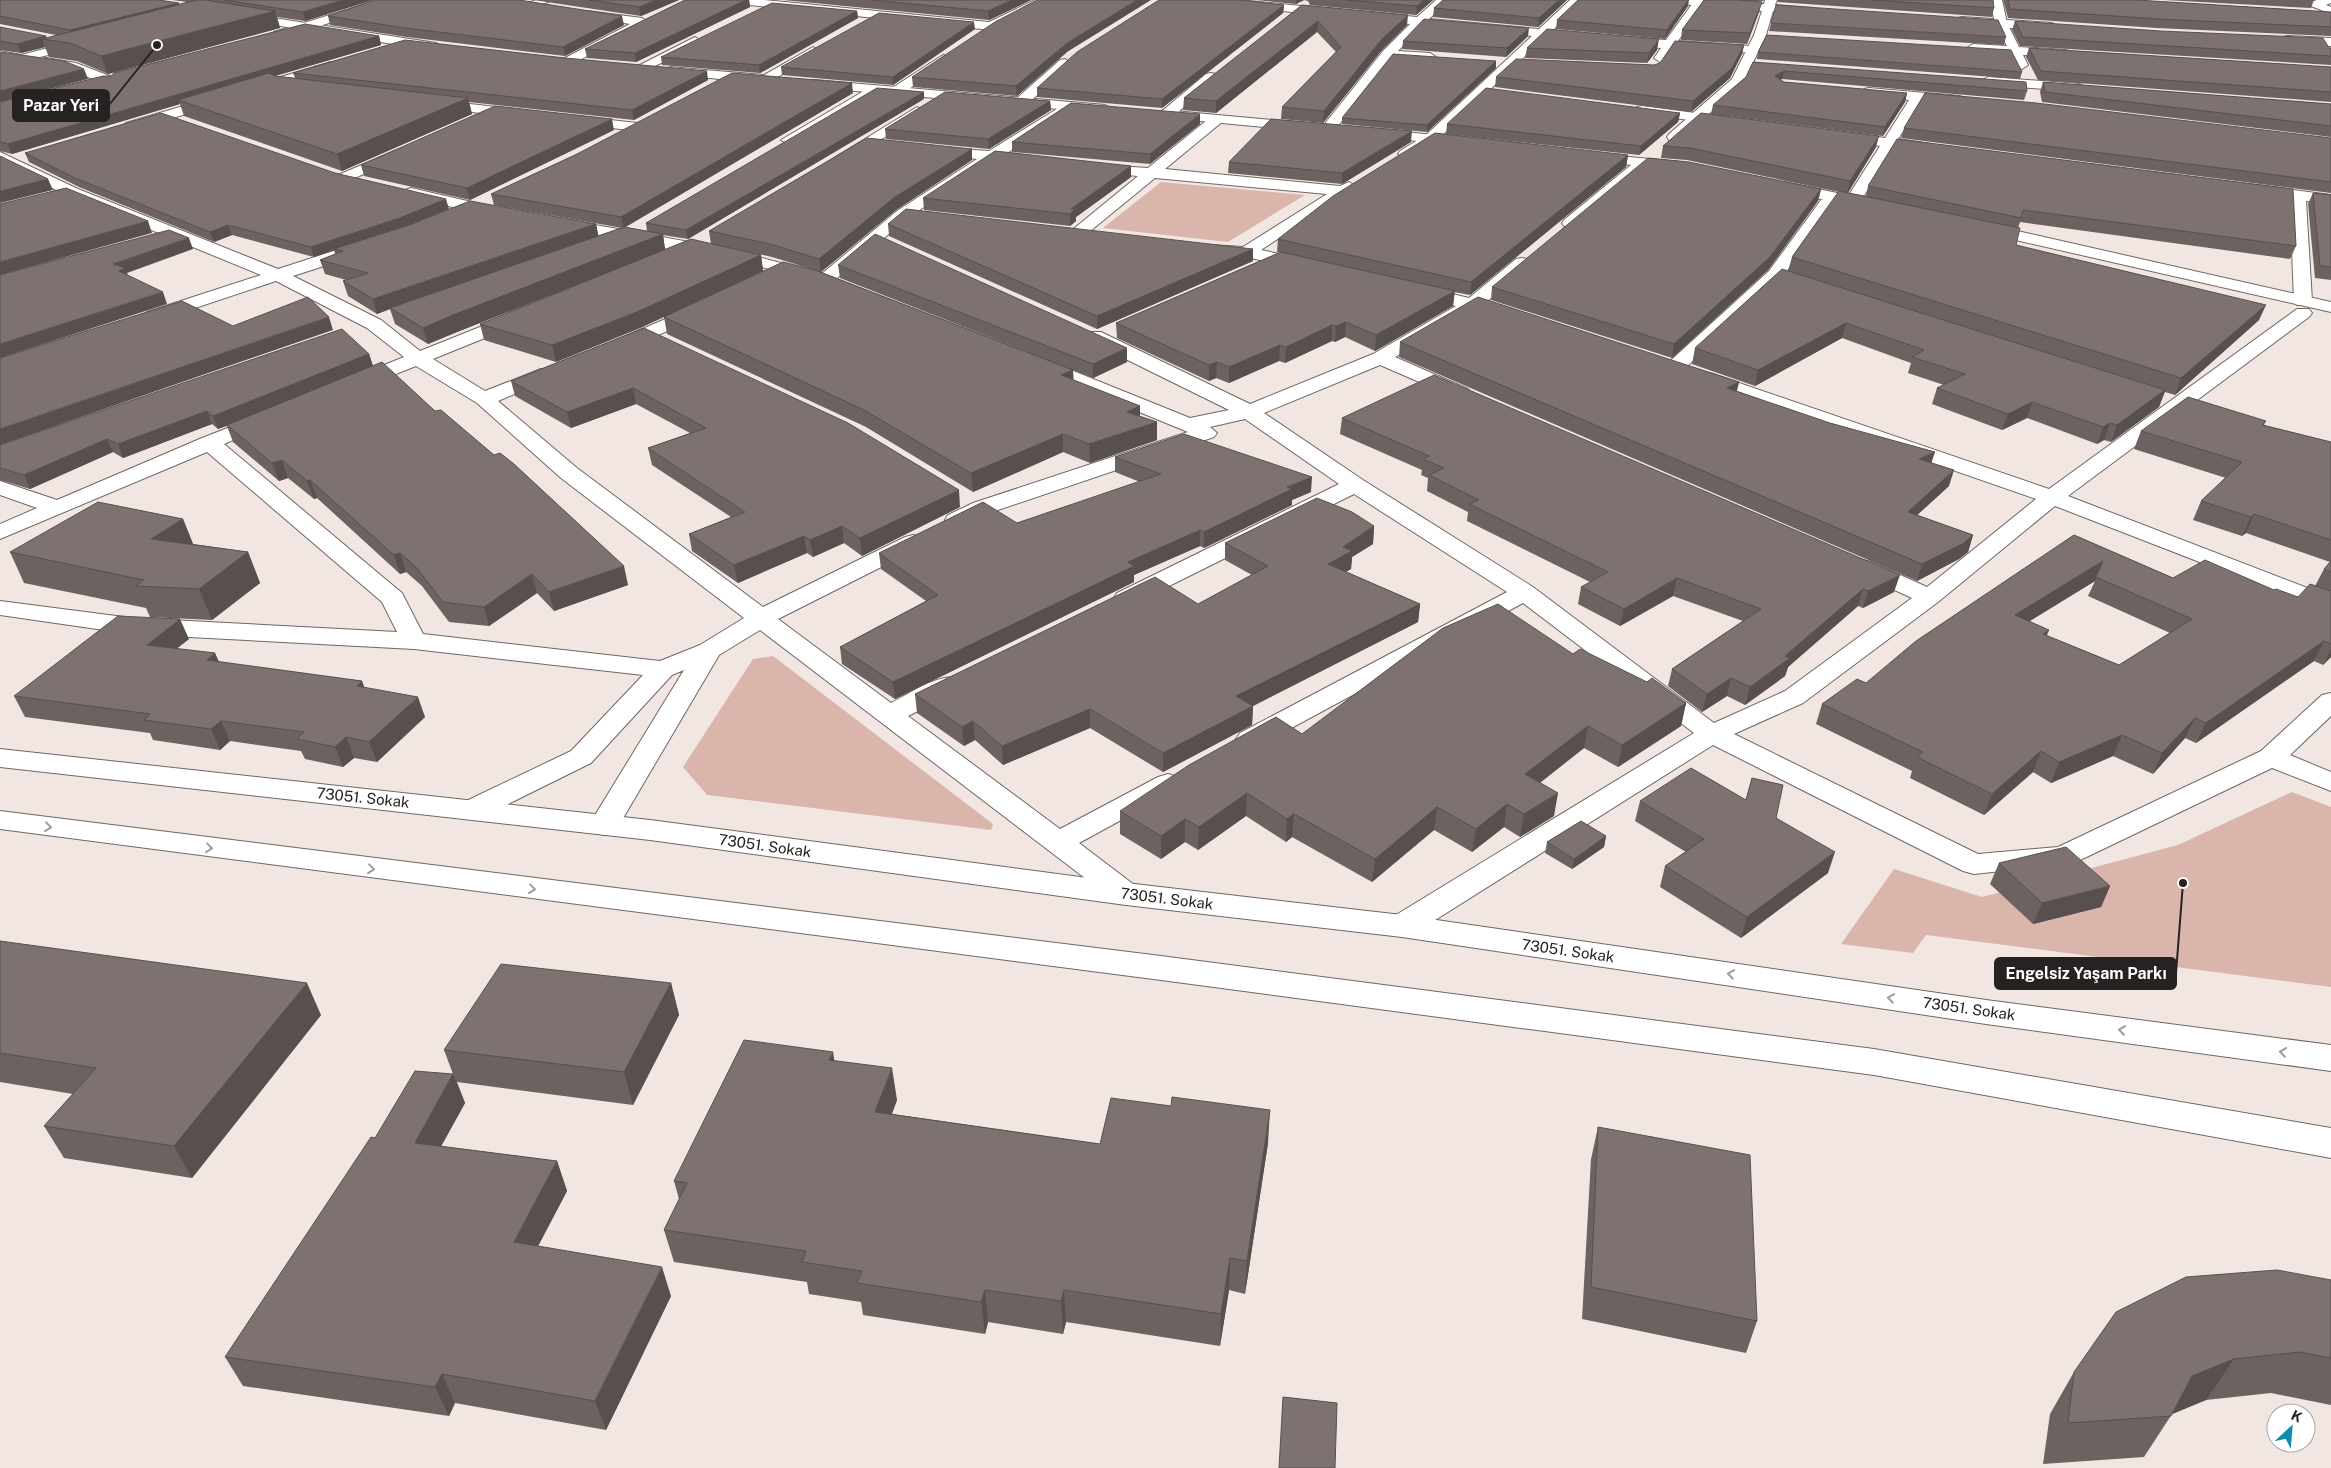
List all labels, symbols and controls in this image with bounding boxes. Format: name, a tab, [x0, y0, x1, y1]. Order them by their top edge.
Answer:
callout: Pazar Yeri	[13, 90, 109, 121]
text: Pazar Yeri	[23, 96, 99, 115]
street label: 73051. Sokak	[316, 784, 410, 811]
one-way arrow	[45, 821, 53, 832]
street label: 73051. Sokak	[718, 831, 812, 860]
one-way arrow	[206, 842, 214, 853]
one-way arrow	[367, 863, 375, 874]
one-way arrow	[528, 883, 536, 894]
street label: 73051. Sokak	[1120, 884, 1214, 913]
street label: 73051. Sokak	[1521, 936, 1615, 965]
callout: Engelsiz Yaşam Parkı	[1995, 958, 2176, 989]
text: Engelsiz Yaşam Parkı	[2005, 964, 2167, 983]
one-way arrow	[1726, 970, 1735, 980]
one-way arrow	[1887, 993, 1895, 1004]
street label: 73051. Sokak	[1922, 994, 2016, 1023]
one-way arrow	[2117, 1025, 2125, 1036]
one-way arrow	[2278, 1047, 2286, 1058]
north arrow	[2266, 1403, 2316, 1453]
text: K	[2289, 1407, 2305, 1426]

